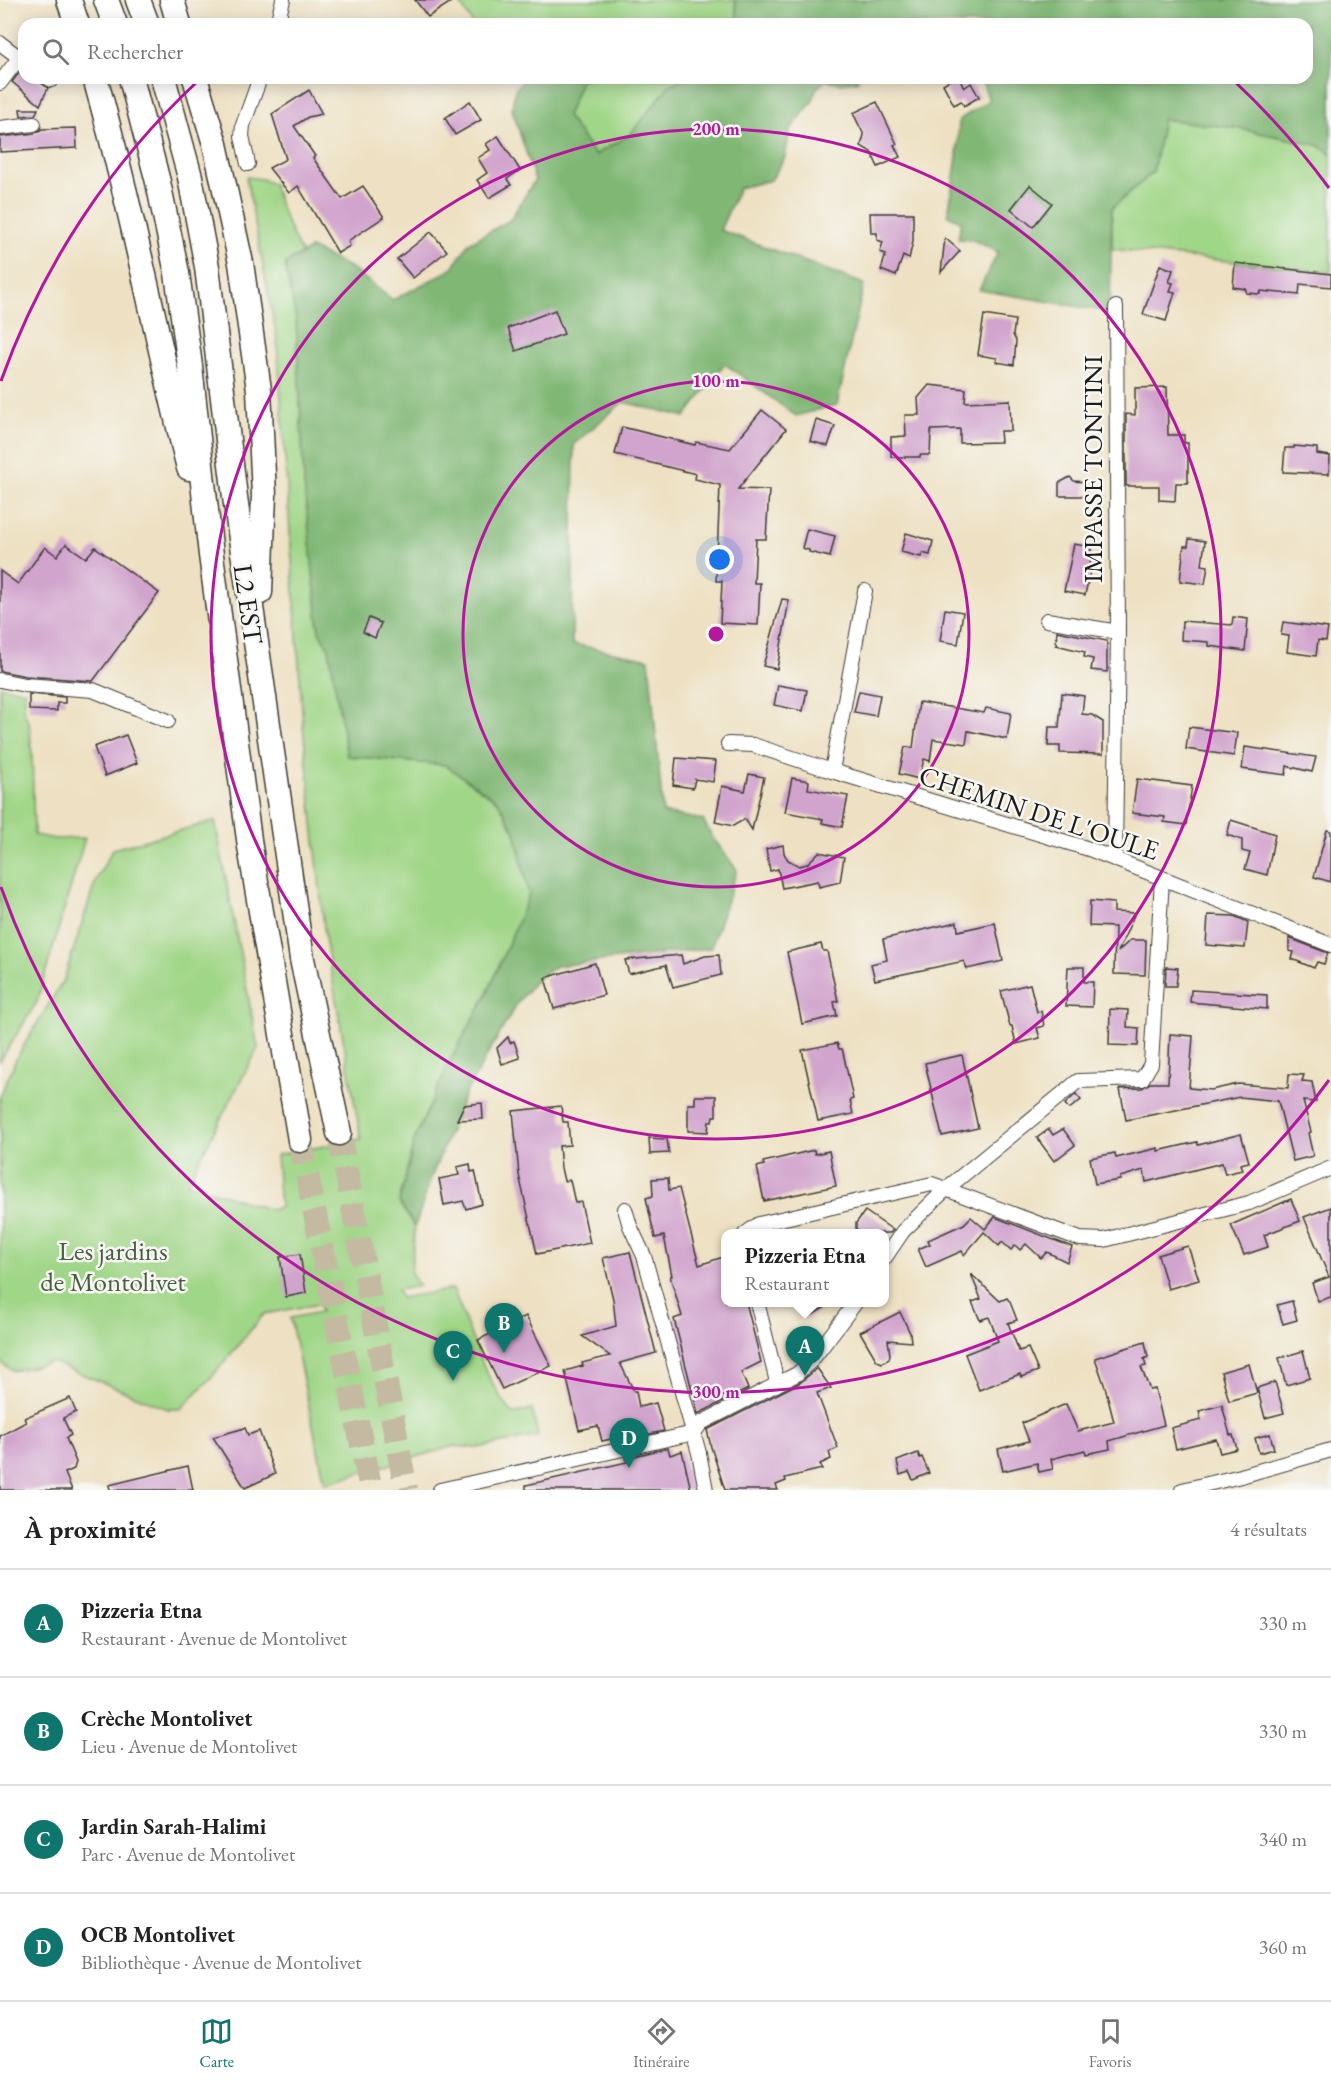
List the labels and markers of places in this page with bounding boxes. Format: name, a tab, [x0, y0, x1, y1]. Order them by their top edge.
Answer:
centre of rings	[706, 624, 726, 644]
pin: B	[484, 1304, 524, 1353]
pin: A	[786, 1326, 824, 1376]
pin: C	[434, 1332, 472, 1381]
pin: D	[610, 1418, 648, 1468]

